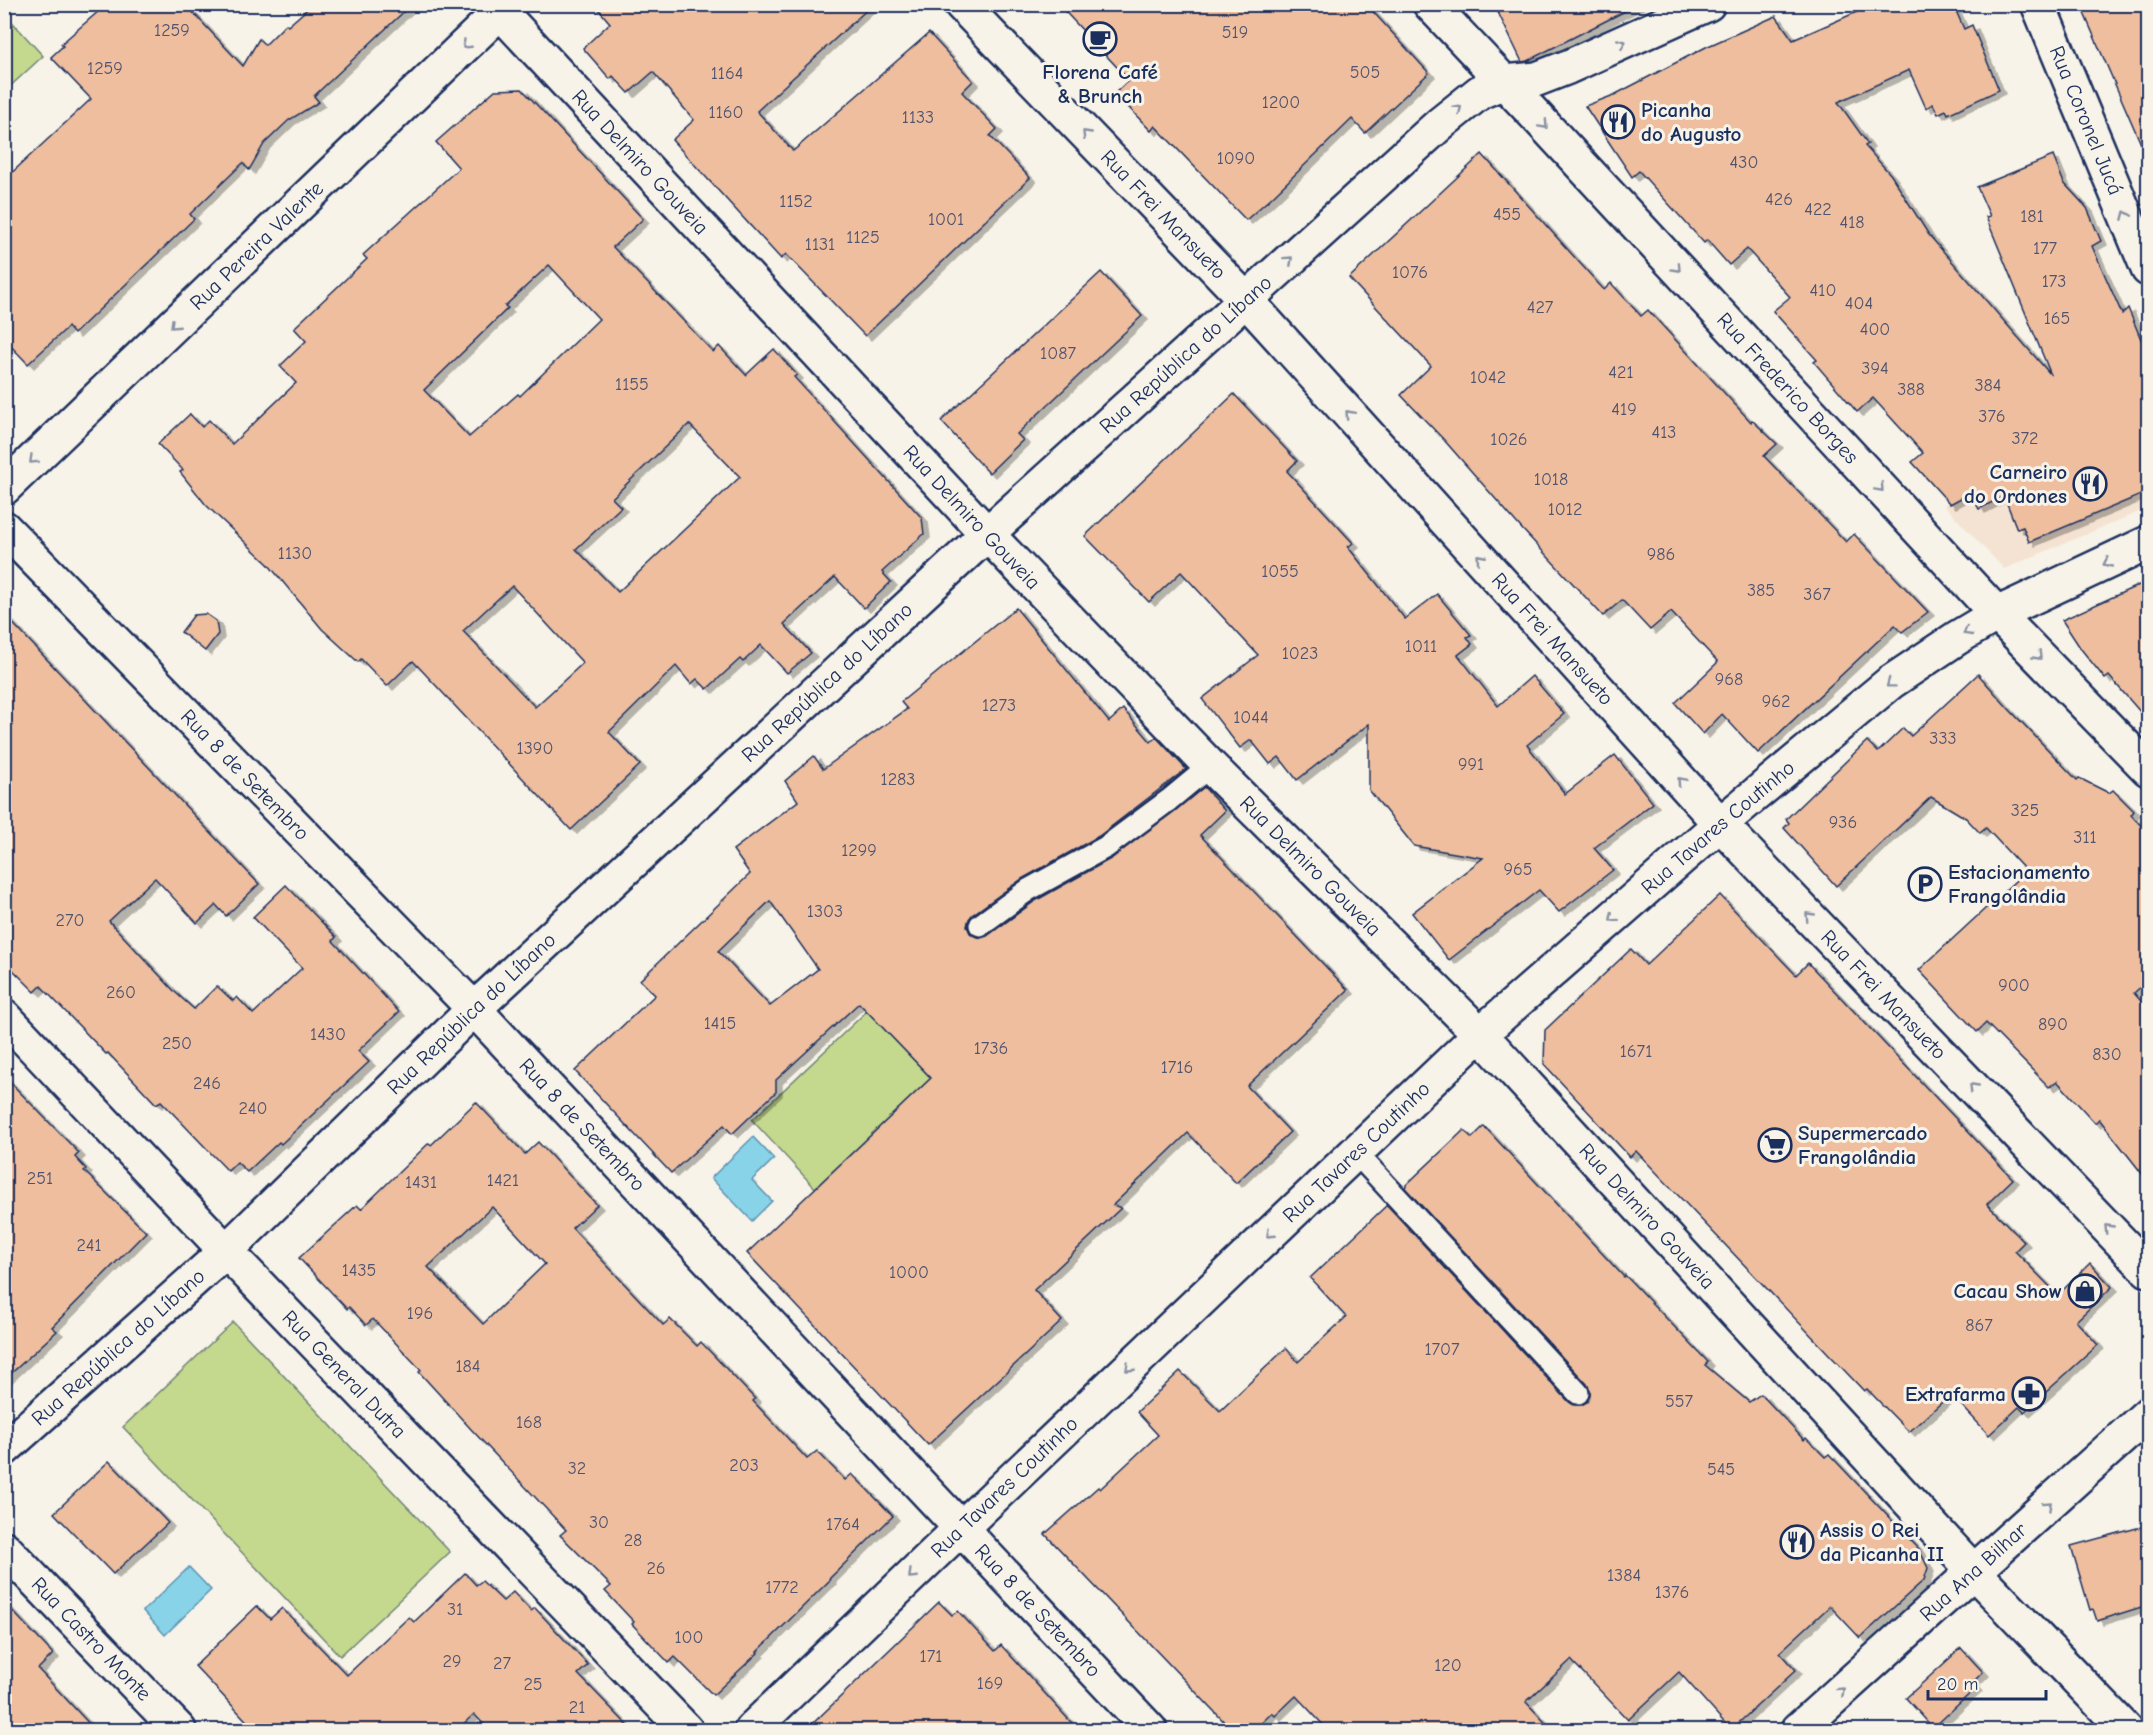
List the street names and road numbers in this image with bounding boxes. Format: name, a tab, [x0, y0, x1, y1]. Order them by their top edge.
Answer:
street label: Rua Coronel Jucá	[2045, 42, 2128, 199]
street label: Rua Delmiro Gouveia	[567, 85, 714, 239]
street label: Rua Frei Mansueto	[1096, 145, 1231, 284]
street label: Rua Pereira Valente	[185, 176, 328, 315]
street label: Rua República do Líbano	[1095, 270, 1277, 438]
street label: Rua Frederico Borges	[1712, 308, 1864, 469]
street label: Rua Delmiro Gouveia	[898, 440, 1046, 594]
street label: Rua Frei Mansueto	[1487, 568, 1619, 710]
street label: Rua República do Líbano	[737, 597, 917, 767]
street label: Rua 8 de Setembro	[176, 704, 314, 845]
street label: Rua Tavares Coutinho	[1636, 755, 1799, 899]
street label: Rua Delmiro Gouveia	[1235, 791, 1386, 941]
street label: Rua Frei Mansueto	[1816, 925, 1951, 1064]
street label: Rua República do Líbano	[382, 928, 561, 1099]
street label: Rua 8 de Setembro	[514, 1053, 650, 1196]
street label: Rua Tavares Coutinho	[1278, 1076, 1435, 1227]
street label: Rua Delmiro Gouveia	[1574, 1138, 1720, 1294]
street label: Rua República do Líbano	[27, 1264, 210, 1431]
street label: Rua General Dutra	[277, 1305, 411, 1443]
street label: Rua Tavares Coutinho	[926, 1411, 1083, 1563]
street label: Rua Ana Bilhar	[1915, 1517, 2032, 1626]
street label: Rua 8 de Setembro	[970, 1539, 1106, 1682]
street label: Rua Castro Monte	[27, 1572, 156, 1706]

